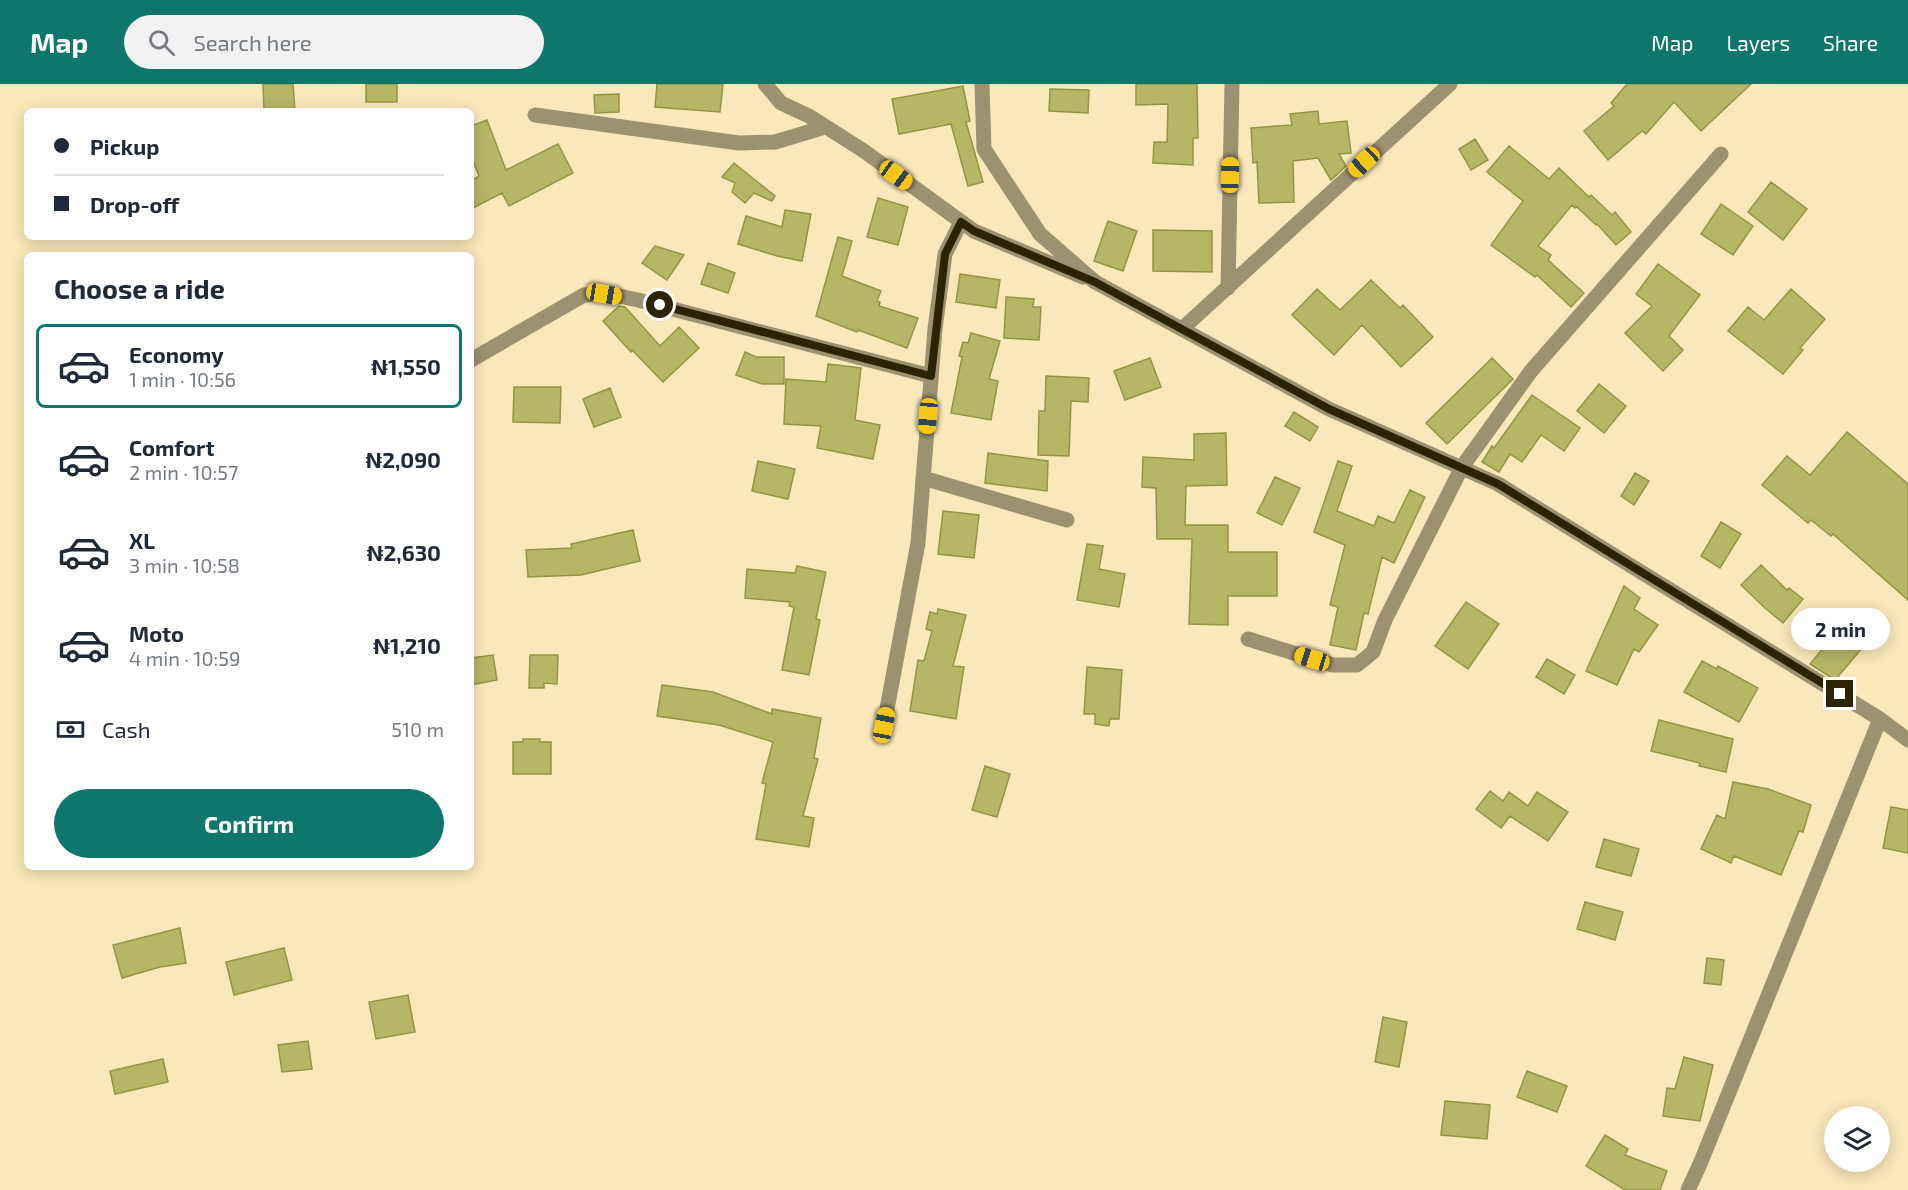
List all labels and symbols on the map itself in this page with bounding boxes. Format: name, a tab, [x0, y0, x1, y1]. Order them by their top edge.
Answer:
car	[1345, 143, 1383, 181]
car	[876, 157, 916, 193]
car	[1221, 157, 1239, 193]
car	[585, 282, 623, 306]
route start	[646, 291, 673, 318]
car	[917, 397, 939, 435]
callout: 2 min	[1790, 607, 1890, 649]
car	[1292, 645, 1332, 673]
route end	[1826, 680, 1853, 707]
car	[872, 706, 896, 744]

